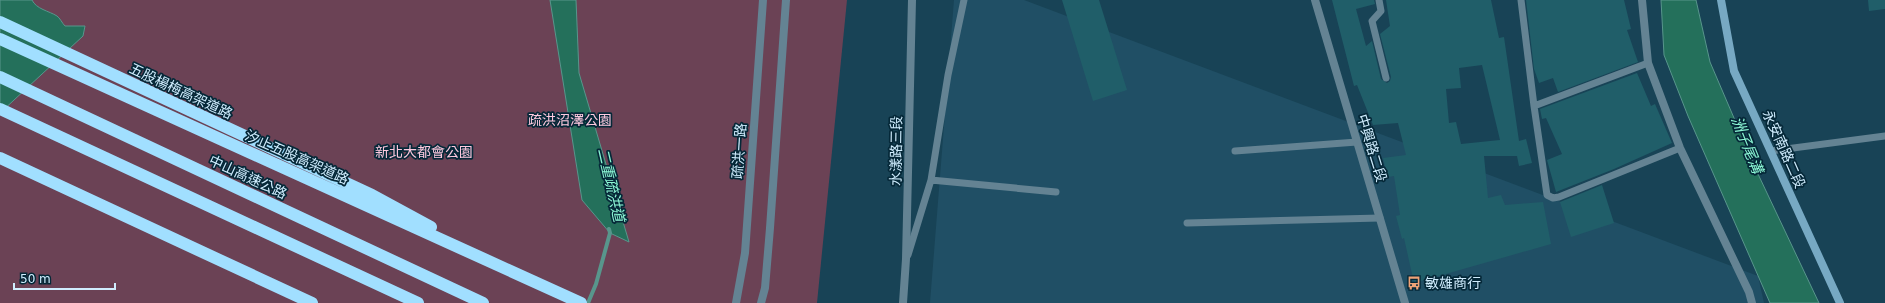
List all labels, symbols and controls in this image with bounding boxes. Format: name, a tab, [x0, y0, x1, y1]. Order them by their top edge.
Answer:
street label: 五股楊梅高架道路	[127, 60, 235, 122]
street label: 永安南路二段	[1760, 107, 1808, 191]
park label: 疏洪沼澤公園	[528, 112, 612, 128]
street label: 中興路二段	[1354, 112, 1390, 184]
water label: 洲子尾溝	[1727, 114, 1767, 178]
street label: 水漾路三段	[887, 116, 905, 186]
street label: 疏洪一路	[729, 123, 749, 179]
street label: 汐止五股高架道路	[243, 127, 351, 187]
park label: 新北大都會公園	[375, 144, 473, 160]
water label: 二重疏洪道	[594, 146, 629, 226]
street label: 中山高速公路	[207, 152, 289, 202]
scale bar	[14, 265, 115, 291]
text: 50 m	[20, 272, 51, 286]
bus stop icon: 敏雄商行	[1406, 275, 1422, 291]
place label: 敏雄商行	[1425, 275, 1481, 291]

